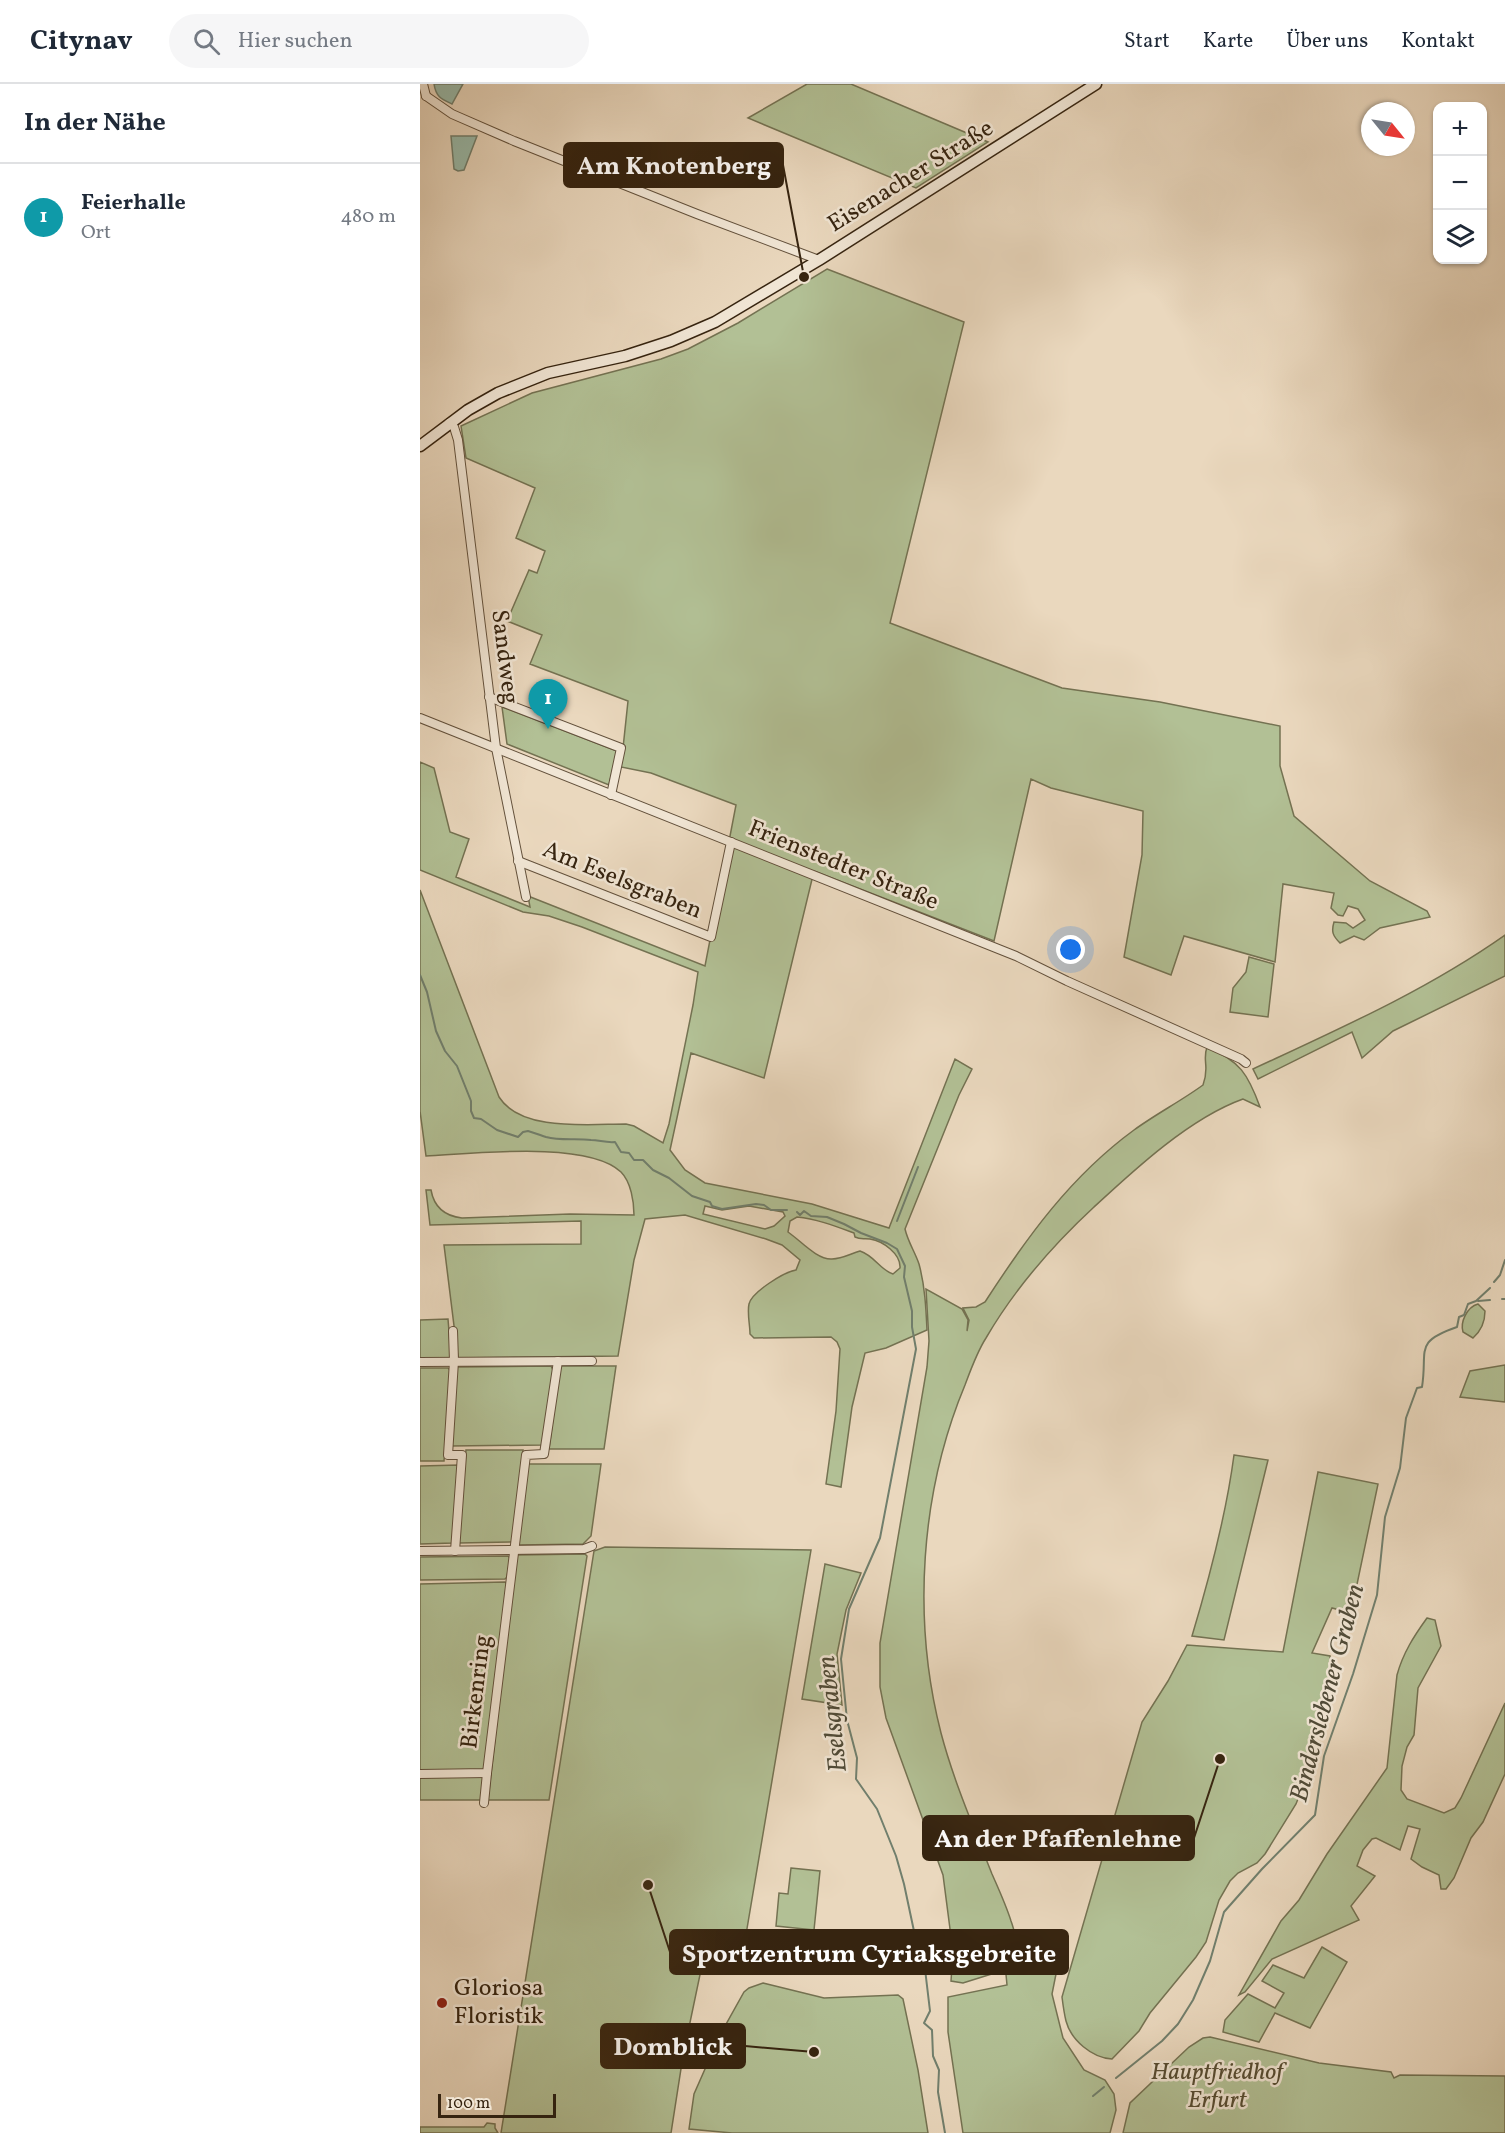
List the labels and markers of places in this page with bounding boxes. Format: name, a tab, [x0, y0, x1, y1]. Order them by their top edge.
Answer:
callout: Am Knotenberg	[564, 143, 783, 187]
pin: 1	[528, 680, 568, 729]
callout: An der Pfaffenlehne	[923, 1816, 1194, 1860]
callout: Sportzentrum Cyriaksgebreite	[670, 1930, 1068, 1974]
place label: Gloriosa Floristik	[454, 1972, 544, 2034]
marker: Gloriosa Floristik	[435, 1996, 449, 2010]
callout: Domblick	[601, 2024, 745, 2068]

